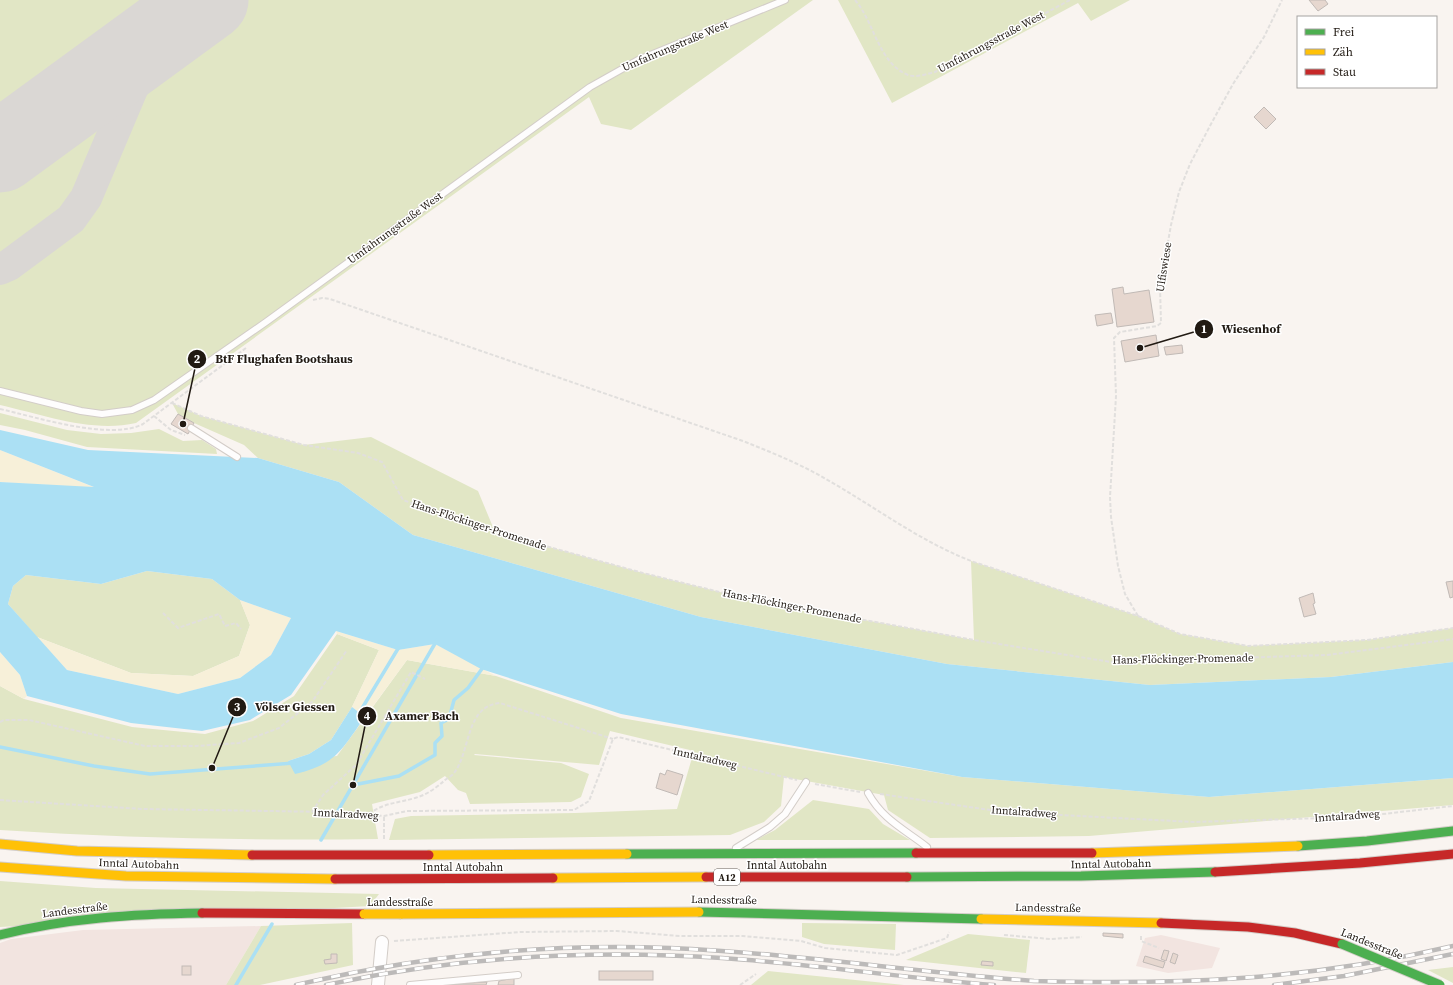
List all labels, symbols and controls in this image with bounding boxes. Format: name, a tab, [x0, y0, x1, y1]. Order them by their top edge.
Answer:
street label: Umfahrungsstraße West	[935, 7, 1047, 76]
legend	[1297, 16, 1437, 88]
street label: Umfahrungstraße West	[620, 17, 731, 75]
text: Frei	[1333, 24, 1355, 40]
text: Zäh	[1333, 44, 1353, 60]
text: Stau	[1333, 64, 1356, 80]
street label: Umfahrungstraße West	[345, 188, 446, 267]
street label: Ulfiswiese	[1153, 241, 1175, 293]
callout: Wiesenhof	[1194, 317, 1289, 341]
text: 1	[1201, 321, 1207, 337]
text: Wiesenhof	[1221, 321, 1282, 337]
callout: BtF Flughafen Bootshaus	[187, 347, 361, 371]
text: 2	[194, 351, 201, 367]
text: BtF Flughafen Bootshaus	[215, 351, 353, 367]
street label: Hans-Flöckinger-Promenade	[409, 496, 549, 554]
street label: Hans-Flöckinger-Promenade	[721, 585, 863, 627]
street label: Hans-Flöckinger-Promenade	[1112, 650, 1254, 668]
callout: Völser Giessen	[227, 695, 343, 719]
text: 3	[234, 699, 241, 715]
text: Völser Giessen	[255, 699, 336, 715]
callout: Axamer Bach	[357, 704, 467, 728]
text: 4	[364, 708, 371, 724]
text: Axamer Bach	[385, 708, 459, 724]
street label: Inntalradweg	[671, 743, 739, 773]
street label: Inntalradweg	[991, 802, 1058, 822]
street label: Inntalradweg	[313, 805, 379, 823]
street label: Inntalradweg	[1314, 806, 1381, 826]
street label: Inntal Autobahn	[98, 855, 180, 873]
street label: Inntal Autobahn	[1071, 856, 1152, 872]
street label: Inntal Autobahn	[747, 858, 828, 873]
street label: Inntal Autobahn	[423, 860, 504, 875]
road number: A12	[714, 869, 740, 885]
street label: Landesstraße	[691, 892, 758, 908]
street label: Landesstraße	[367, 895, 433, 910]
street label: Landesstraße	[41, 898, 109, 921]
street label: Landesstraße	[1015, 900, 1082, 916]
street label: Landesstraße	[1339, 925, 1406, 963]

